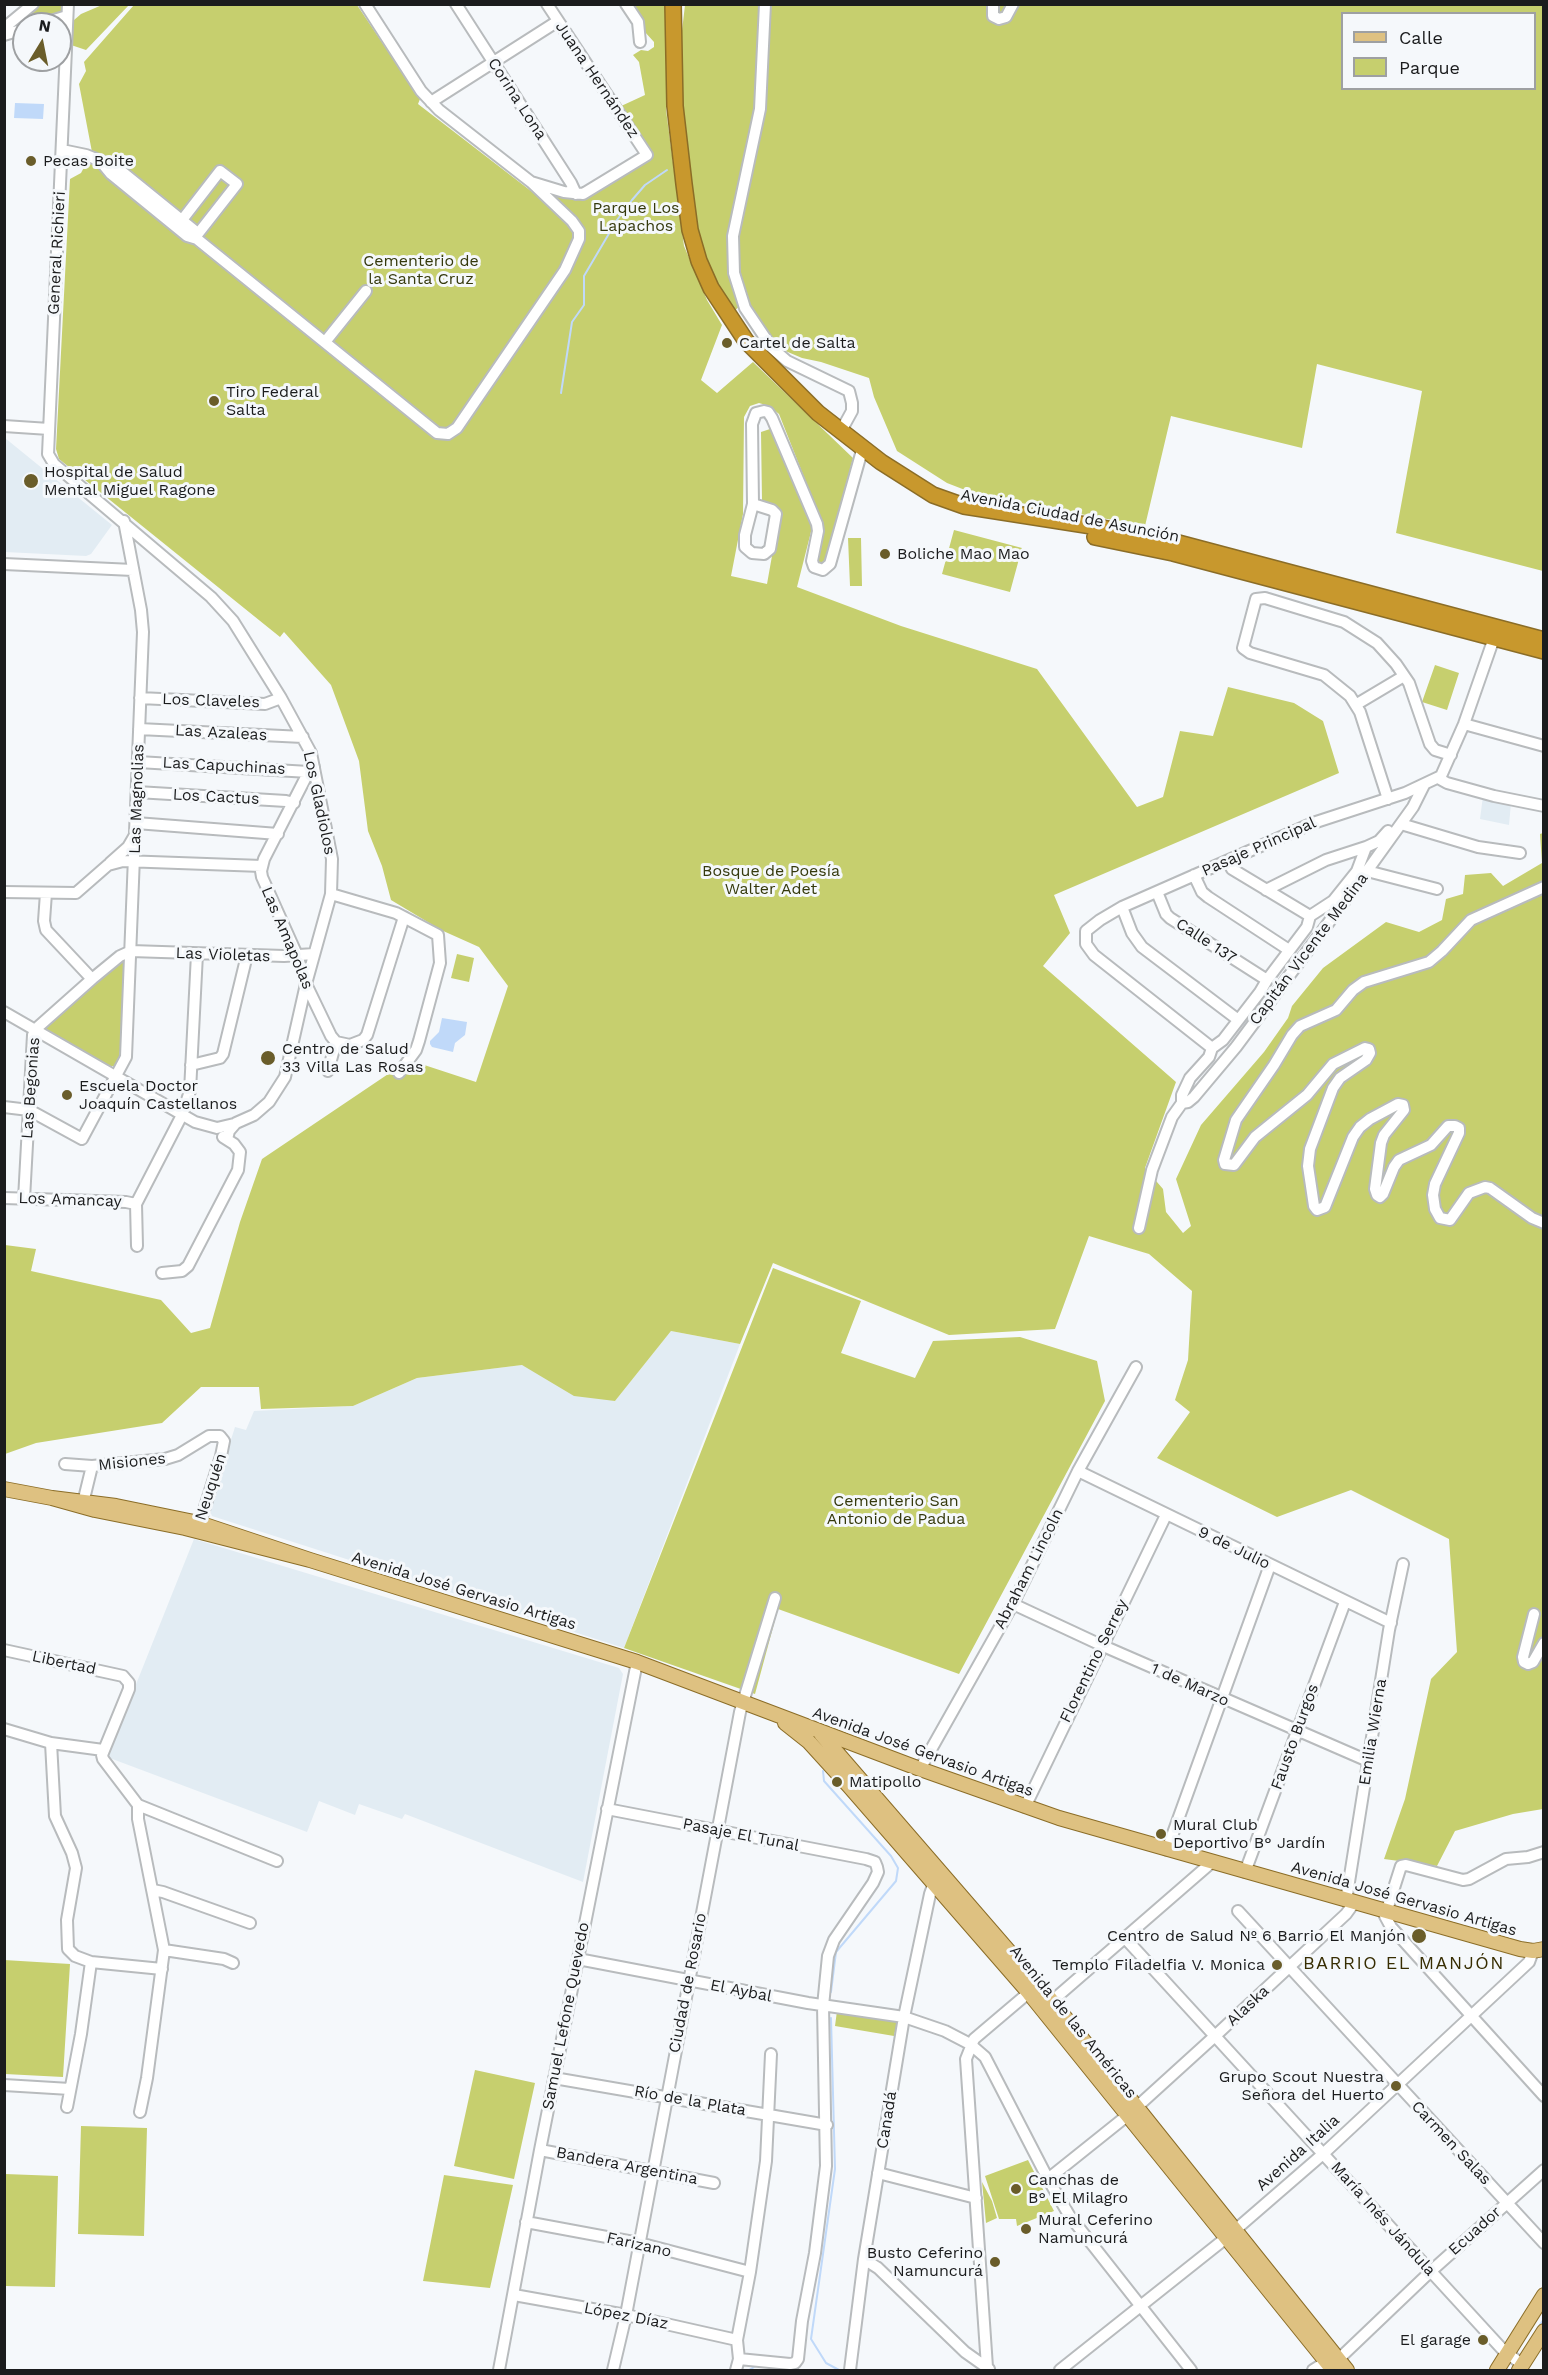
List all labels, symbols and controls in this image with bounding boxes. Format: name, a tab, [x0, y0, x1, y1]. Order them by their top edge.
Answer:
north arrow	[12, 12, 72, 72]
legend	[1341, 12, 1536, 90]
text: N	[37, 15, 52, 36]
street label: Juana Hernández	[551, 18, 643, 142]
text: Calle	[1399, 27, 1443, 48]
street label: Corina Lona	[483, 54, 551, 144]
text: Parque	[1399, 57, 1460, 78]
place label: Pecas Boite	[43, 151, 134, 171]
marker: Pecas Boite	[24, 154, 38, 168]
street label: General Richieri	[44, 191, 70, 315]
park label: Parque Los Lapachos	[592, 198, 680, 236]
park label: Cementerio de la Santa Cruz	[363, 251, 479, 289]
place label: Cartel de Salta	[739, 333, 856, 353]
marker: Cartel de Salta	[720, 336, 734, 350]
place label: Tiro Federal Salta	[226, 382, 319, 420]
marker: Tiro Federal Salta	[207, 394, 221, 408]
place label: Hospital de Salud Mental Miguel Ragone	[44, 462, 216, 500]
marker: Hospital de Salud Mental Miguel Ragone	[22, 472, 40, 490]
street label: Avenida Ciudad de Asunción	[959, 485, 1181, 547]
place label: Boliche Mao Mao	[897, 544, 1030, 564]
marker: Boliche Mao Mao	[878, 547, 892, 561]
street label: Los Claveles	[162, 690, 260, 712]
street label: Las Azaleas	[174, 721, 268, 745]
street label: Las Magnolias	[125, 744, 149, 854]
street label: Los Gladiolos	[299, 750, 339, 856]
street label: Las Capuchinas	[162, 753, 286, 779]
street label: Los Cactus	[172, 785, 260, 809]
street label: Pasaje Principal	[1199, 813, 1319, 881]
park label: Bosque de Poesía Walter Adet	[702, 861, 840, 899]
street label: Capitán Vicente Medina	[1246, 869, 1372, 1029]
street label: Las Amapolas	[257, 884, 317, 992]
street label: Calle 137	[1172, 914, 1240, 968]
street label: Las Violetas	[175, 944, 271, 966]
street label: Las Begonias	[18, 1036, 44, 1140]
place label: Centro de Salud 33 Villa Las Rosas	[282, 1039, 423, 1077]
marker: Centro de Salud 33 Villa Las Rosas	[259, 1049, 277, 1067]
place label: Escuela Doctor Joaquín Castellanos	[79, 1076, 237, 1114]
marker: Escuela Doctor Joaquín Castellanos	[60, 1088, 74, 1102]
street label: Los Amancay	[18, 1189, 122, 1211]
street label: Misiones	[97, 1449, 167, 1475]
street label: Neuquén	[191, 1451, 231, 1523]
park label: Cementerio San Antonio de Padua	[827, 1491, 965, 1529]
street label: Abraham Lincoln	[990, 1506, 1068, 1632]
street label: 9 de Julio	[1195, 1522, 1273, 1574]
street label: Avenida José Gervasio Artigas	[349, 1548, 579, 1634]
street label: Florentino Serrey	[1056, 1596, 1132, 1726]
street label: Libertad	[30, 1647, 98, 1679]
street label: 1 de Marzo	[1148, 1659, 1232, 1711]
street label: Emilia Wierna	[1355, 1677, 1391, 1787]
street label: Fausto Burgos	[1267, 1682, 1323, 1792]
street label: Avenida José Gervasio Artigas	[810, 1703, 1036, 1801]
place label: Matipollo	[849, 1772, 921, 1792]
marker: Matipollo	[830, 1775, 844, 1789]
street label: Pasaje El Tunal	[681, 1814, 801, 1856]
place label: Mural Club Deportivo B° Jardín	[1173, 1815, 1325, 1853]
marker: Mural Club Deportivo B° Jardín	[1154, 1827, 1168, 1841]
street label: Avenida José Gervasio Artigas	[1289, 1858, 1519, 1940]
street label: Ciudad de Rosario	[665, 1911, 711, 2055]
street label: Samuel Lefone Quevedo	[538, 1921, 594, 2111]
place label: Centro de Salud Nº 6 Barrio El Manjón	[1107, 1926, 1406, 1946]
marker: Centro de Salud Nº 6 Barrio El Manjón	[1410, 1927, 1428, 1945]
street label: Avenida de las Américas	[1005, 1942, 1141, 2102]
district label: BARRIO EL MANJÓN	[1303, 1953, 1505, 1975]
place label: Templo Filadelfia V. Monica	[1052, 1955, 1265, 1975]
marker: Templo Filadelfia V. Monica	[1270, 1958, 1284, 1972]
street label: El Aybal	[708, 1976, 774, 2006]
street label: Alaska	[1223, 1982, 1273, 2030]
place label: Grupo Scout Nuestra Señora del Huerto	[1219, 2067, 1384, 2105]
marker: Grupo Scout Nuestra Señora del Huerto	[1389, 2079, 1403, 2093]
street label: Río de la Plata	[633, 2082, 747, 2120]
street label: Canadá	[873, 2090, 901, 2150]
street label: Carmen Salas	[1407, 2097, 1495, 2189]
street label: Avenida Italia	[1253, 2111, 1343, 2195]
street label: Bandera Argentina	[555, 2143, 699, 2189]
street label: María Inés Jándula	[1327, 2158, 1439, 2280]
place label: Canchas de B° El Milagro	[1028, 2170, 1128, 2208]
marker: Canchas de B° El Milagro	[1009, 2182, 1023, 2196]
street label: Ecuador	[1445, 2202, 1505, 2260]
place label: Mural Ceferino Namuncurá	[1038, 2210, 1153, 2248]
marker: Mural Ceferino Namuncurá	[1019, 2222, 1033, 2236]
street label: Farizano	[605, 2228, 673, 2262]
place label: Busto Ceferino Namuncurá	[867, 2243, 983, 2281]
marker: Busto Ceferino Namuncurá	[988, 2255, 1002, 2269]
street label: López Díaz	[582, 2298, 670, 2334]
place label: El garage	[1400, 2330, 1471, 2350]
marker: El garage	[1476, 2333, 1490, 2347]

